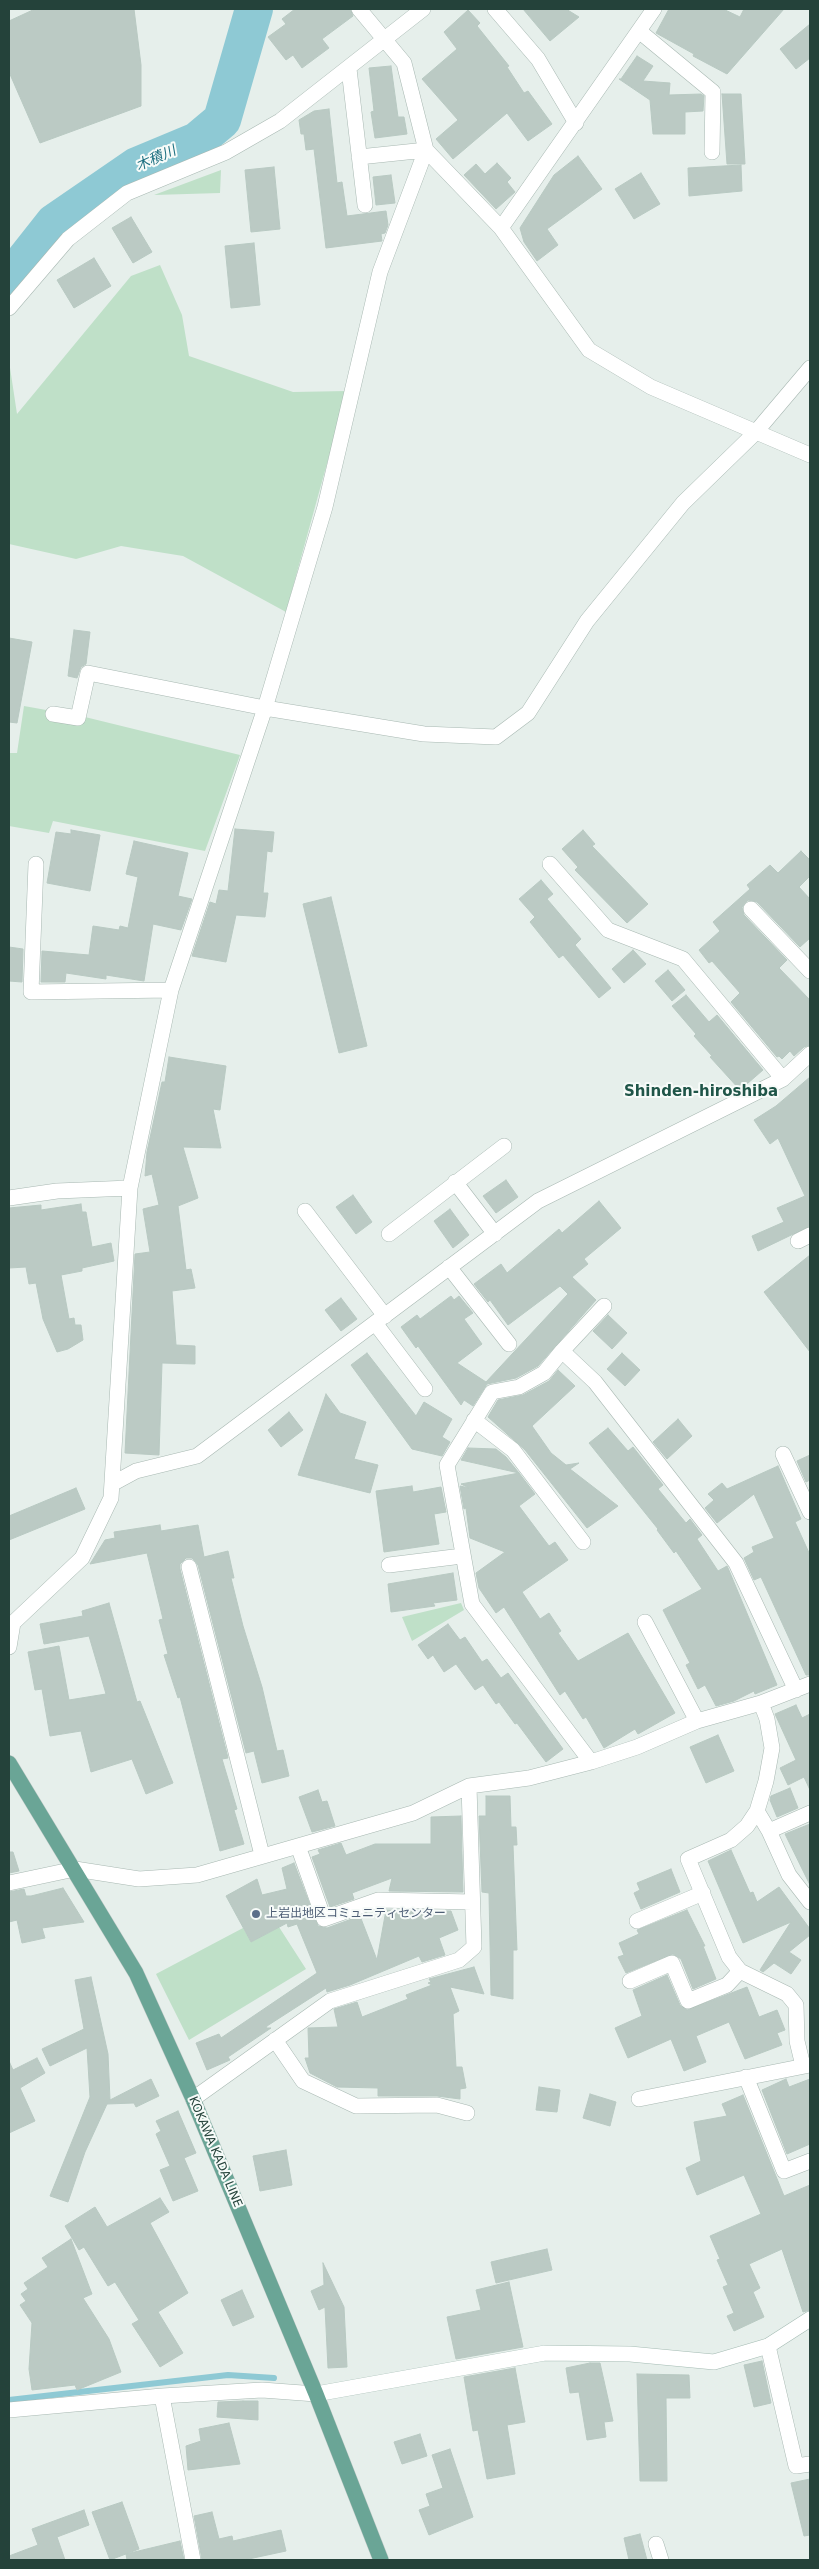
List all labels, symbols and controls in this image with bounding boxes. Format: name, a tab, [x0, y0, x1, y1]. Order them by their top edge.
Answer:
water label: 木積川	[133, 143, 179, 175]
district label: Shinden-hiroshiba	[624, 1083, 778, 1101]
place label: 上岩出地区コミュニティセンター	[266, 1907, 446, 1921]
marker: 上岩出地区コミュニティセンター	[250, 1908, 262, 1920]
street label: KOKAWA KADA LINE	[185, 2095, 245, 2209]

